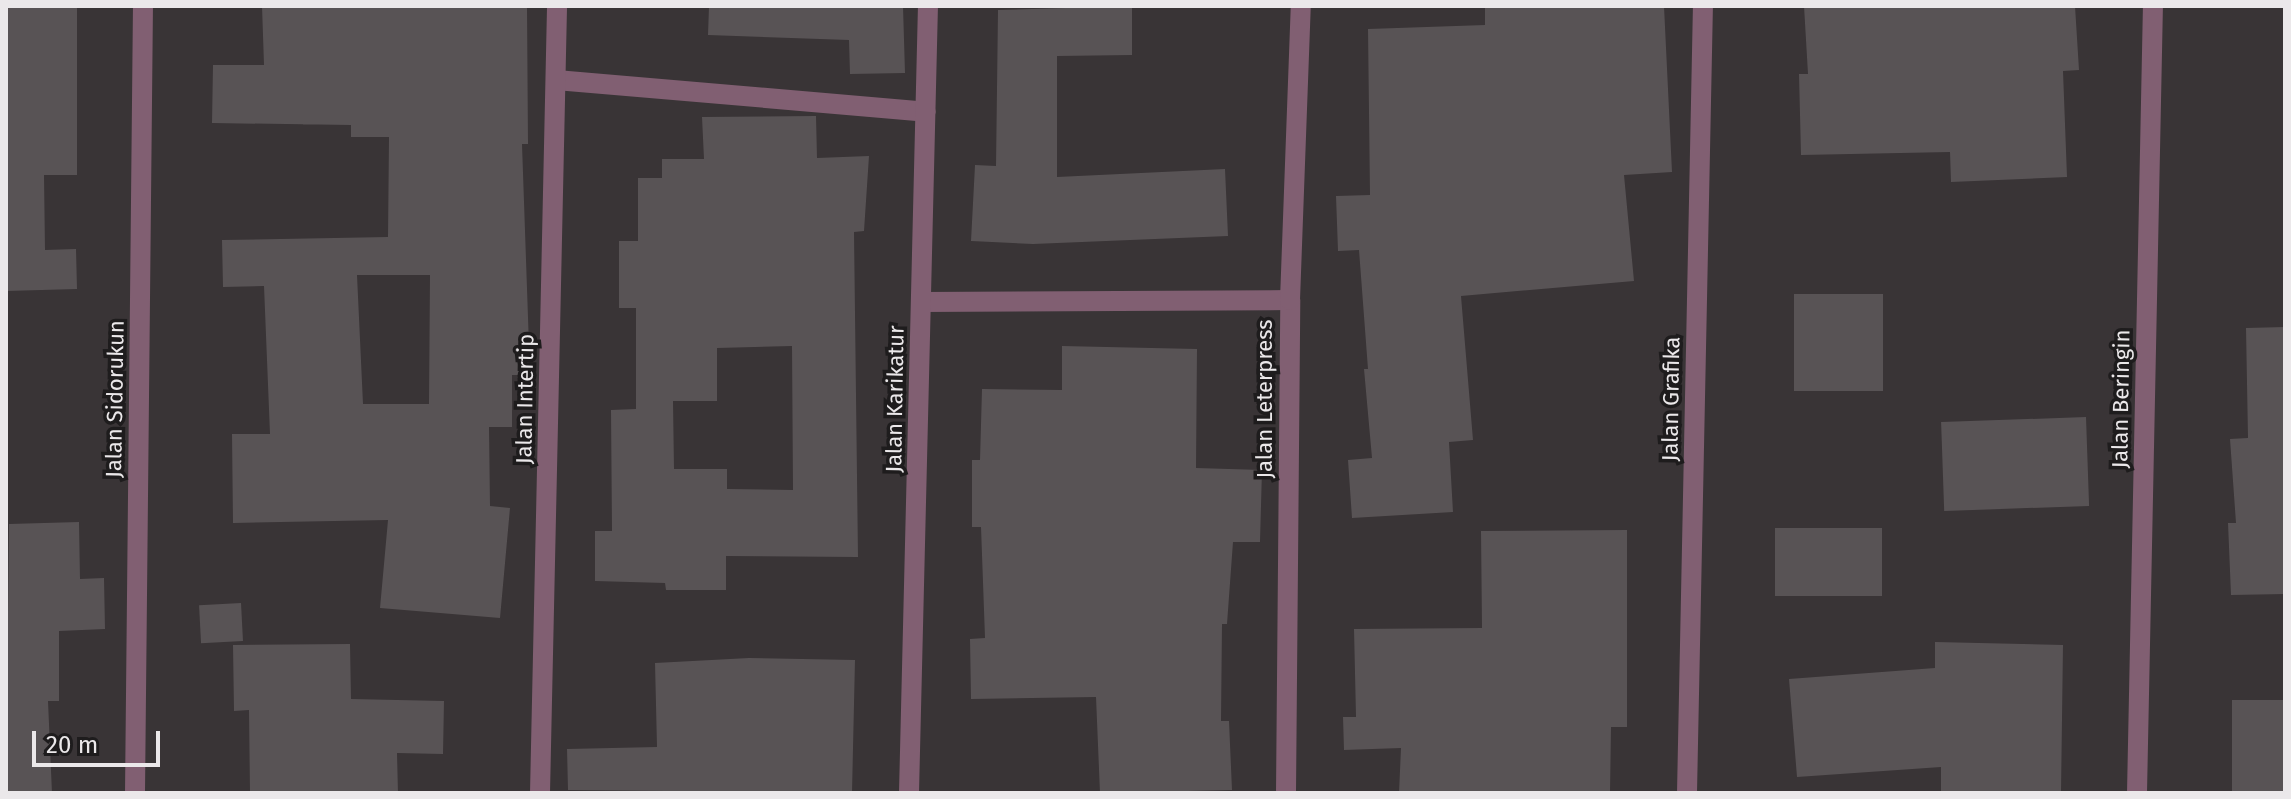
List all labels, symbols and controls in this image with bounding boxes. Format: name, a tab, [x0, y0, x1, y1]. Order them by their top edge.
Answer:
street label: Jalan Leterpress	[1252, 319, 1278, 479]
street label: Jalan Sidorukun	[100, 320, 130, 478]
street label: Jalan Karikatur	[881, 325, 909, 473]
street label: Jalan Beringin	[2107, 329, 2135, 469]
street label: Jalan Intertip	[511, 334, 539, 464]
street label: Jalan Grafika	[1657, 336, 1685, 462]
scale bar	[36, 715, 164, 765]
text: 20 m	[46, 731, 98, 759]

